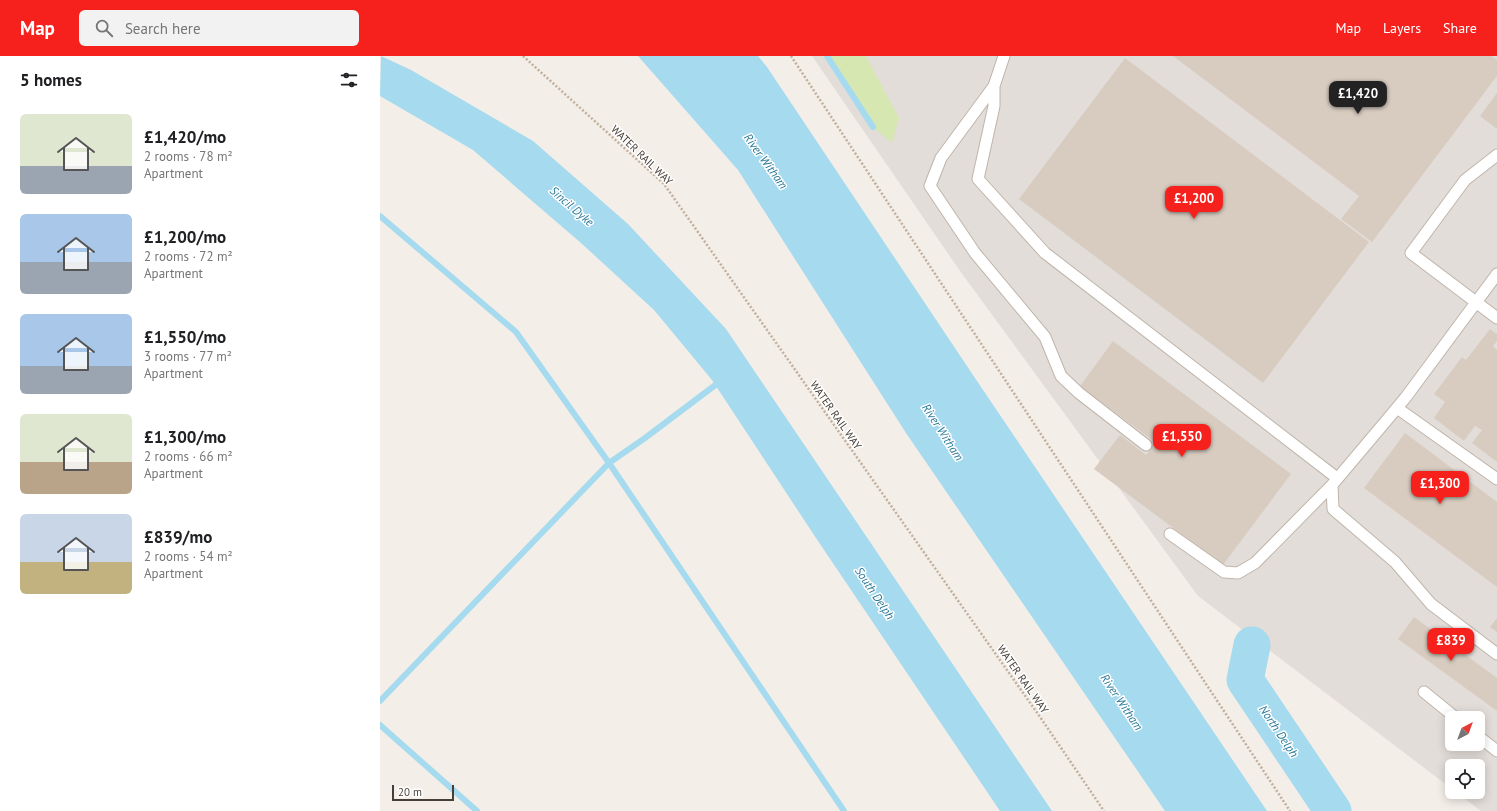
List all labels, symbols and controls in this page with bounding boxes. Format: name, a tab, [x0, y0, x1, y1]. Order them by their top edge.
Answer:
search box	[79, 10, 359, 46]
text: Map	[20, 16, 55, 40]
icon: search	[93, 17, 115, 39]
text: Search here	[125, 19, 201, 38]
text: Map	[1335, 19, 1361, 37]
text: Layers	[1383, 19, 1421, 37]
text: Share	[1443, 19, 1477, 37]
text: 5 homes	[20, 69, 82, 91]
icon: filters	[338, 69, 360, 91]
pin: £1,420	[1325, 81, 1391, 115]
text: £1,420	[1338, 85, 1378, 102]
street label: WATER RAIL WAY	[608, 122, 676, 189]
text: £1,420/mo	[144, 126, 226, 148]
icon: home	[52, 130, 100, 178]
water label: River Witham	[741, 130, 791, 192]
text: 2 rooms · 78 m²	[144, 148, 233, 165]
text: Apartment	[144, 165, 203, 182]
water label: Sincil Dyke	[547, 183, 597, 229]
pin: £1,200	[1161, 186, 1227, 220]
text: £1,200	[1174, 190, 1214, 207]
text: £1,200/mo	[144, 226, 226, 248]
icon: home	[52, 230, 100, 278]
text: 2 rooms · 72 m²	[144, 248, 233, 265]
text: Apartment	[144, 265, 203, 282]
text: £1,550/mo	[144, 326, 226, 348]
icon: home	[52, 330, 100, 378]
text: 3 rooms · 77 m²	[144, 348, 232, 365]
text: Apartment	[144, 365, 203, 382]
street label: WATER RAIL WAY	[807, 378, 865, 453]
water label: River Witham	[919, 401, 967, 463]
pin: £1,550	[1149, 424, 1215, 458]
text: £1,300/mo	[144, 426, 226, 448]
text: £1,550	[1162, 428, 1202, 445]
icon: home	[52, 430, 100, 478]
text: 2 rooms · 66 m²	[144, 448, 233, 465]
text: Apartment	[144, 465, 203, 482]
pin: £1,300	[1407, 471, 1473, 505]
text: £1,300	[1420, 475, 1460, 492]
text: £839/mo	[144, 526, 212, 548]
icon: home	[52, 530, 100, 578]
text: 2 rooms · 54 m²	[144, 548, 233, 565]
water label: South Delph	[852, 564, 898, 622]
text: Apartment	[144, 565, 203, 582]
pin: £839	[1427, 628, 1475, 662]
text: £839	[1436, 632, 1466, 649]
street label: WATER RAIL WAY	[994, 642, 1052, 717]
water label: River Witham	[1098, 671, 1146, 733]
water label: North Delph	[1256, 702, 1302, 760]
north arrow	[1445, 711, 1485, 751]
map controls	[1445, 711, 1485, 799]
button: locate	[1445, 759, 1485, 799]
scale bar	[392, 783, 454, 802]
text: 20 m	[398, 785, 422, 799]

